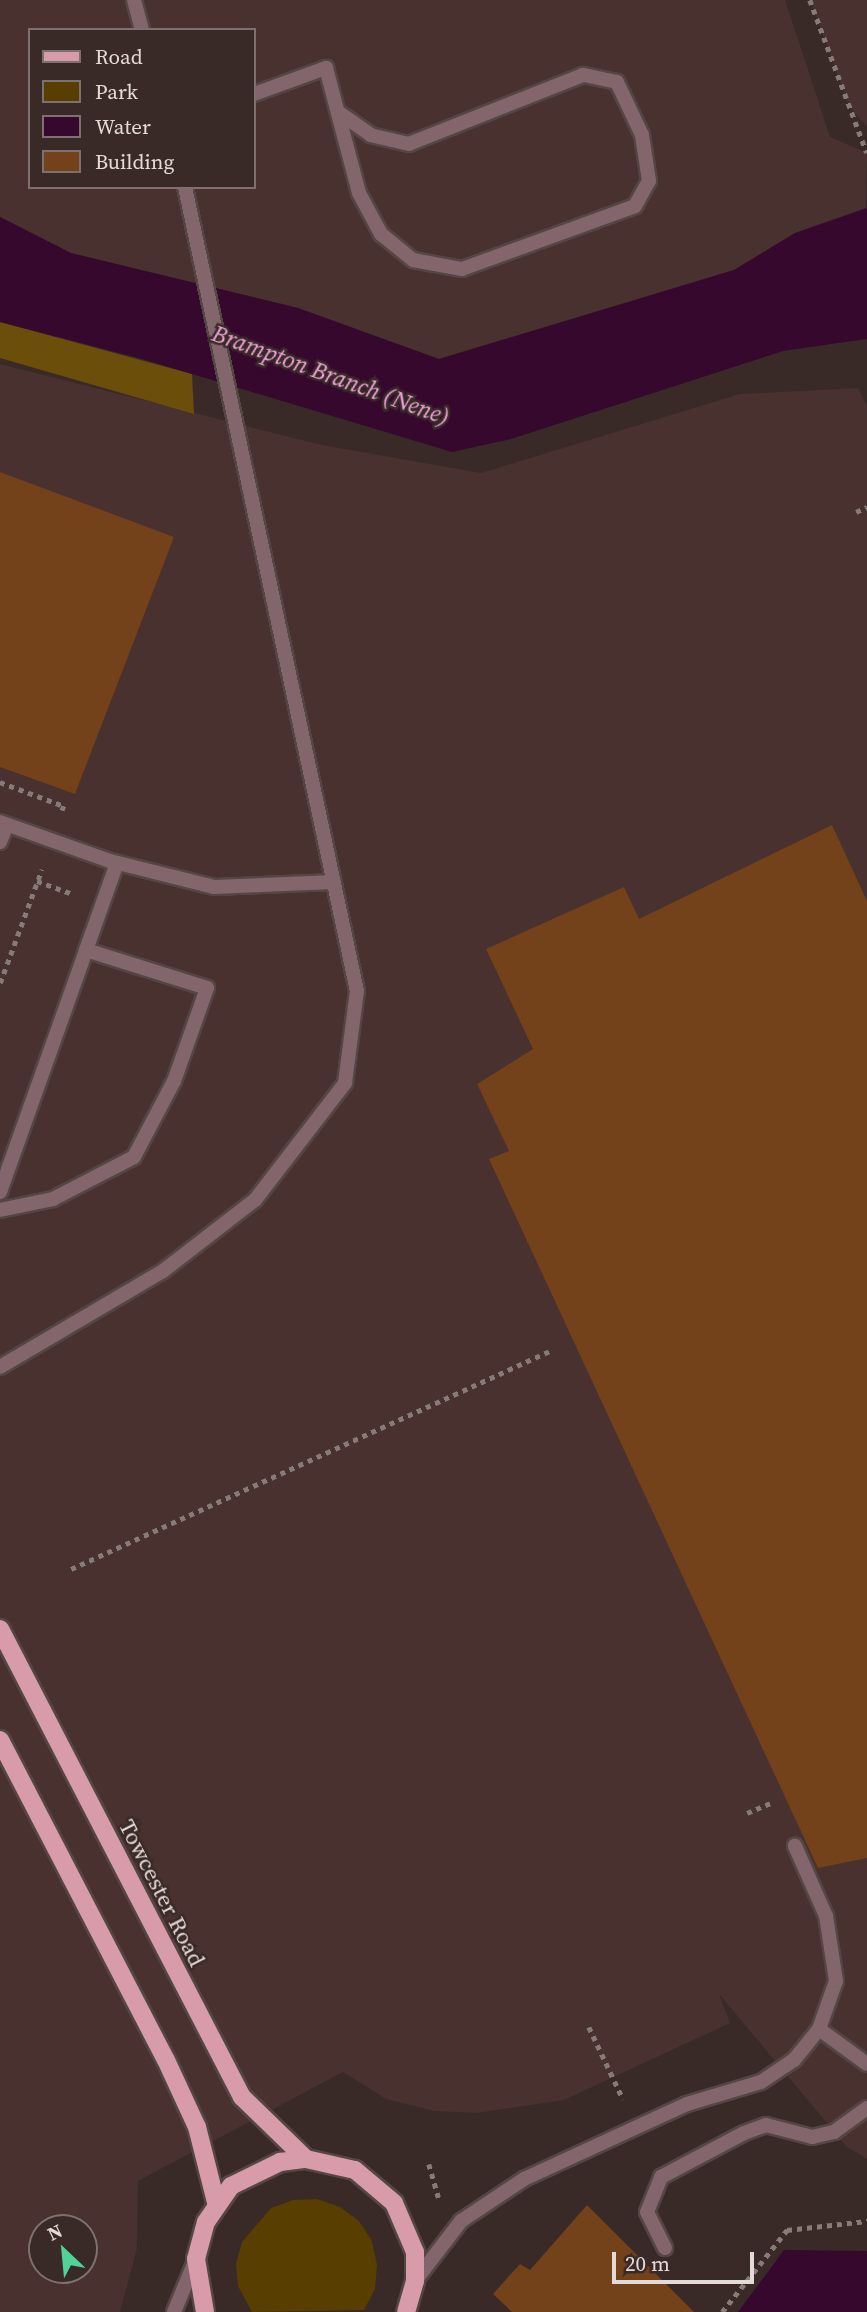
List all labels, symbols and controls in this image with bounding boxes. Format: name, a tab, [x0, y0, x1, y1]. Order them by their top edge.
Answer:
legend	[28, 28, 256, 189]
text: Road	[95, 42, 143, 71]
text: Park	[95, 77, 138, 106]
text: Water	[95, 112, 151, 141]
text: Building	[95, 147, 174, 176]
water label: Brampton Branch (Nene)	[208, 319, 454, 431]
street label: Towcester Road	[113, 1815, 211, 1971]
north arrow	[28, 2214, 98, 2284]
text: N	[43, 2217, 67, 2247]
scale bar	[615, 2238, 757, 2282]
text: 20 m	[625, 2249, 670, 2278]

